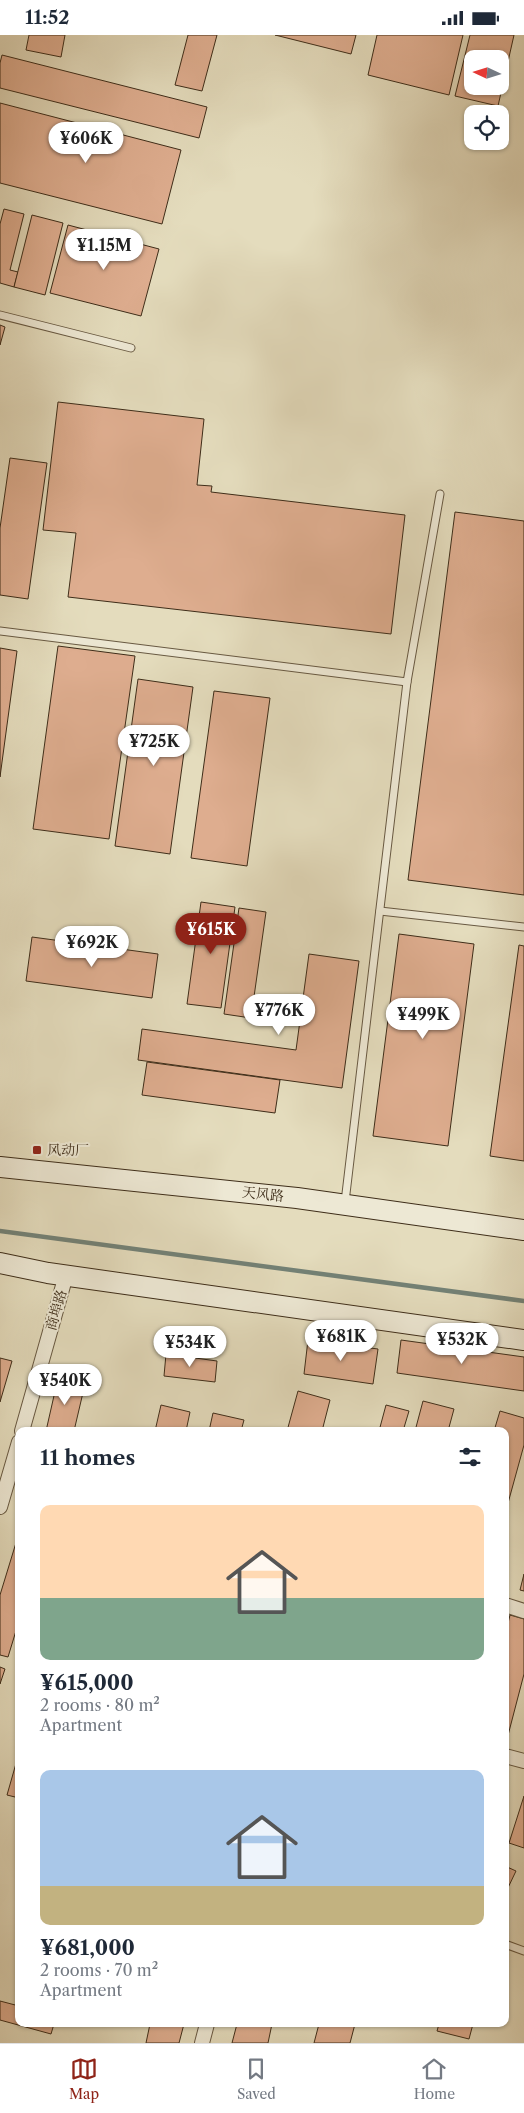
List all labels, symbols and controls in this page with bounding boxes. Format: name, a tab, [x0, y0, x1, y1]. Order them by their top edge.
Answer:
text: 11:52	[25, 6, 69, 29]
north arrow	[464, 50, 509, 95]
map controls	[464, 50, 509, 150]
button: locate	[464, 105, 509, 150]
pin: ¥606K	[51, 121, 121, 164]
text: ¥606K	[59, 128, 113, 148]
pin: ¥1.15M	[63, 229, 145, 271]
text: ¥1.15M	[76, 235, 132, 255]
pin: ¥725K	[119, 725, 189, 767]
text: ¥725K	[129, 731, 179, 751]
pin: ¥615K	[176, 913, 246, 955]
text: ¥615K	[186, 919, 236, 939]
pin: ¥692K	[57, 925, 127, 968]
text: ¥692K	[66, 932, 118, 952]
pin: ¥776K	[244, 993, 314, 1036]
pin: ¥499K	[388, 997, 458, 1040]
text: ¥776K	[254, 1000, 304, 1020]
text: ¥499K	[397, 1004, 449, 1024]
place label: 风动厂	[47, 1141, 89, 1159]
marker: 风动厂	[31, 1144, 43, 1156]
street label: 天风路	[241, 1183, 285, 1205]
street label: 商埠路	[42, 1287, 70, 1333]
pin: ¥681K	[306, 1319, 376, 1362]
pin: ¥532K	[427, 1323, 497, 1365]
pin: ¥534K	[155, 1325, 225, 1368]
text: ¥681K	[316, 1326, 366, 1346]
text: ¥532K	[436, 1329, 488, 1349]
text: ¥534K	[164, 1332, 216, 1352]
pin: ¥540K	[30, 1363, 100, 1406]
text: ¥540K	[39, 1370, 91, 1390]
icon: filters	[456, 1443, 484, 1471]
text: 11 homes	[40, 1445, 135, 1470]
icon: home	[217, 1537, 307, 1627]
text: ¥615,000	[40, 1670, 134, 1695]
text: 2 rooms · 80 m²	[40, 1695, 160, 1715]
text: Apartment	[40, 1715, 122, 1735]
icon: home	[217, 1802, 307, 1892]
text: ¥681,000	[40, 1935, 135, 1960]
text: 2 rooms · 70 m²	[40, 1960, 158, 1980]
text: Apartment	[40, 1980, 122, 2000]
tab: Map	[69, 2055, 99, 2103]
tab: Saved	[237, 2055, 276, 2103]
tab: Home	[414, 2055, 455, 2103]

